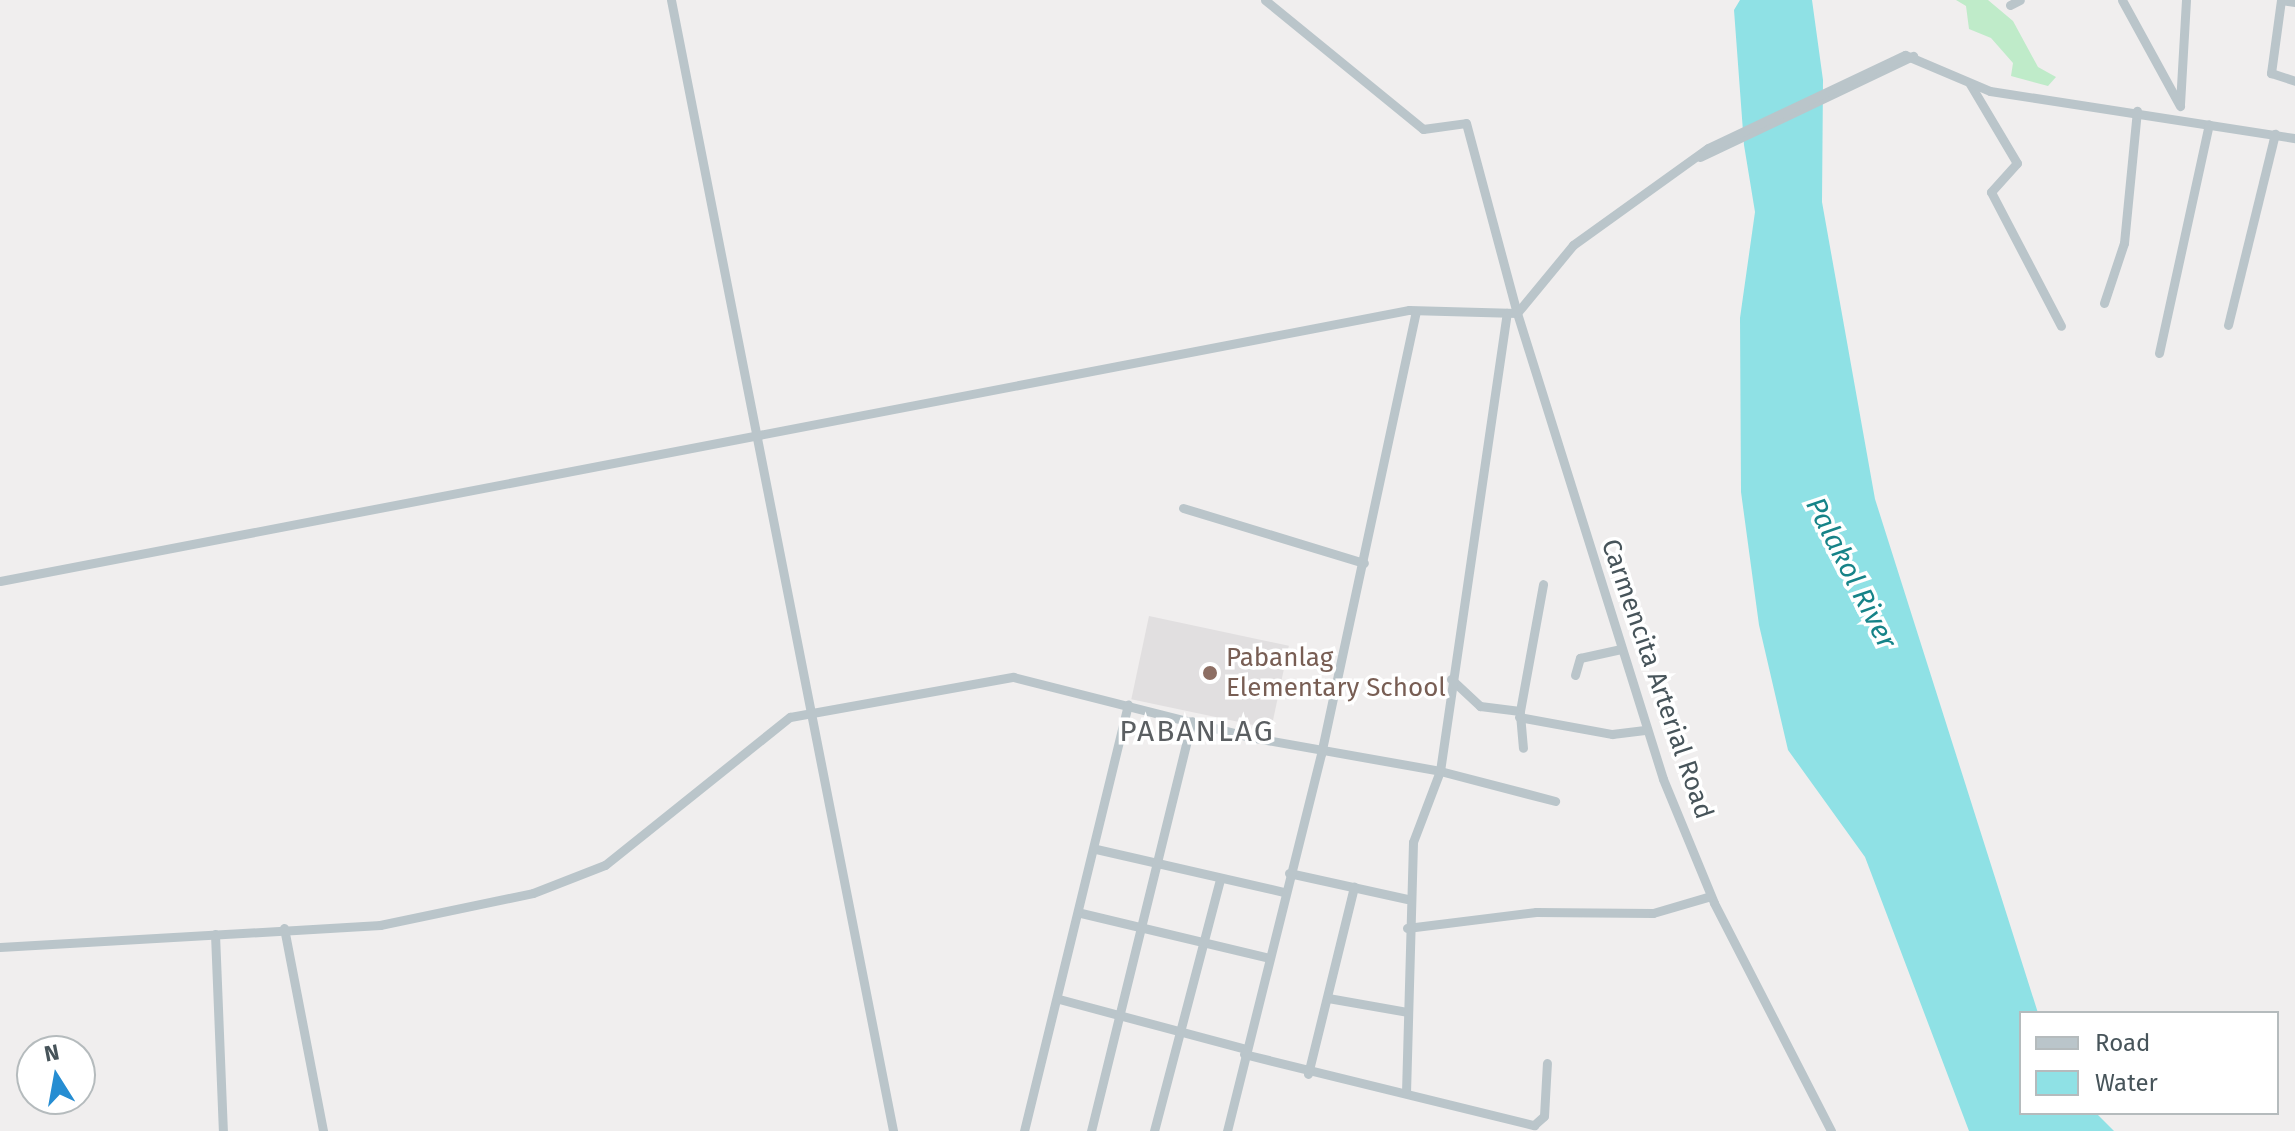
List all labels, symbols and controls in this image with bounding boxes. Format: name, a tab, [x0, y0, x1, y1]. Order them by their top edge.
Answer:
water label: Palakol River	[1799, 492, 1903, 654]
street label: Carmencita Arterial Road	[1594, 535, 1720, 823]
place label: Pabanlag Elementary School	[1226, 642, 1446, 704]
marker: Pabanlag Elementary School	[1201, 664, 1219, 682]
district label: PABANLAG	[1119, 713, 1275, 749]
legend	[2019, 1011, 2279, 1115]
text: Road	[2095, 1029, 2150, 1057]
north arrow	[16, 1035, 96, 1115]
text: N	[42, 1038, 61, 1068]
text: Water	[2095, 1069, 2158, 1097]

